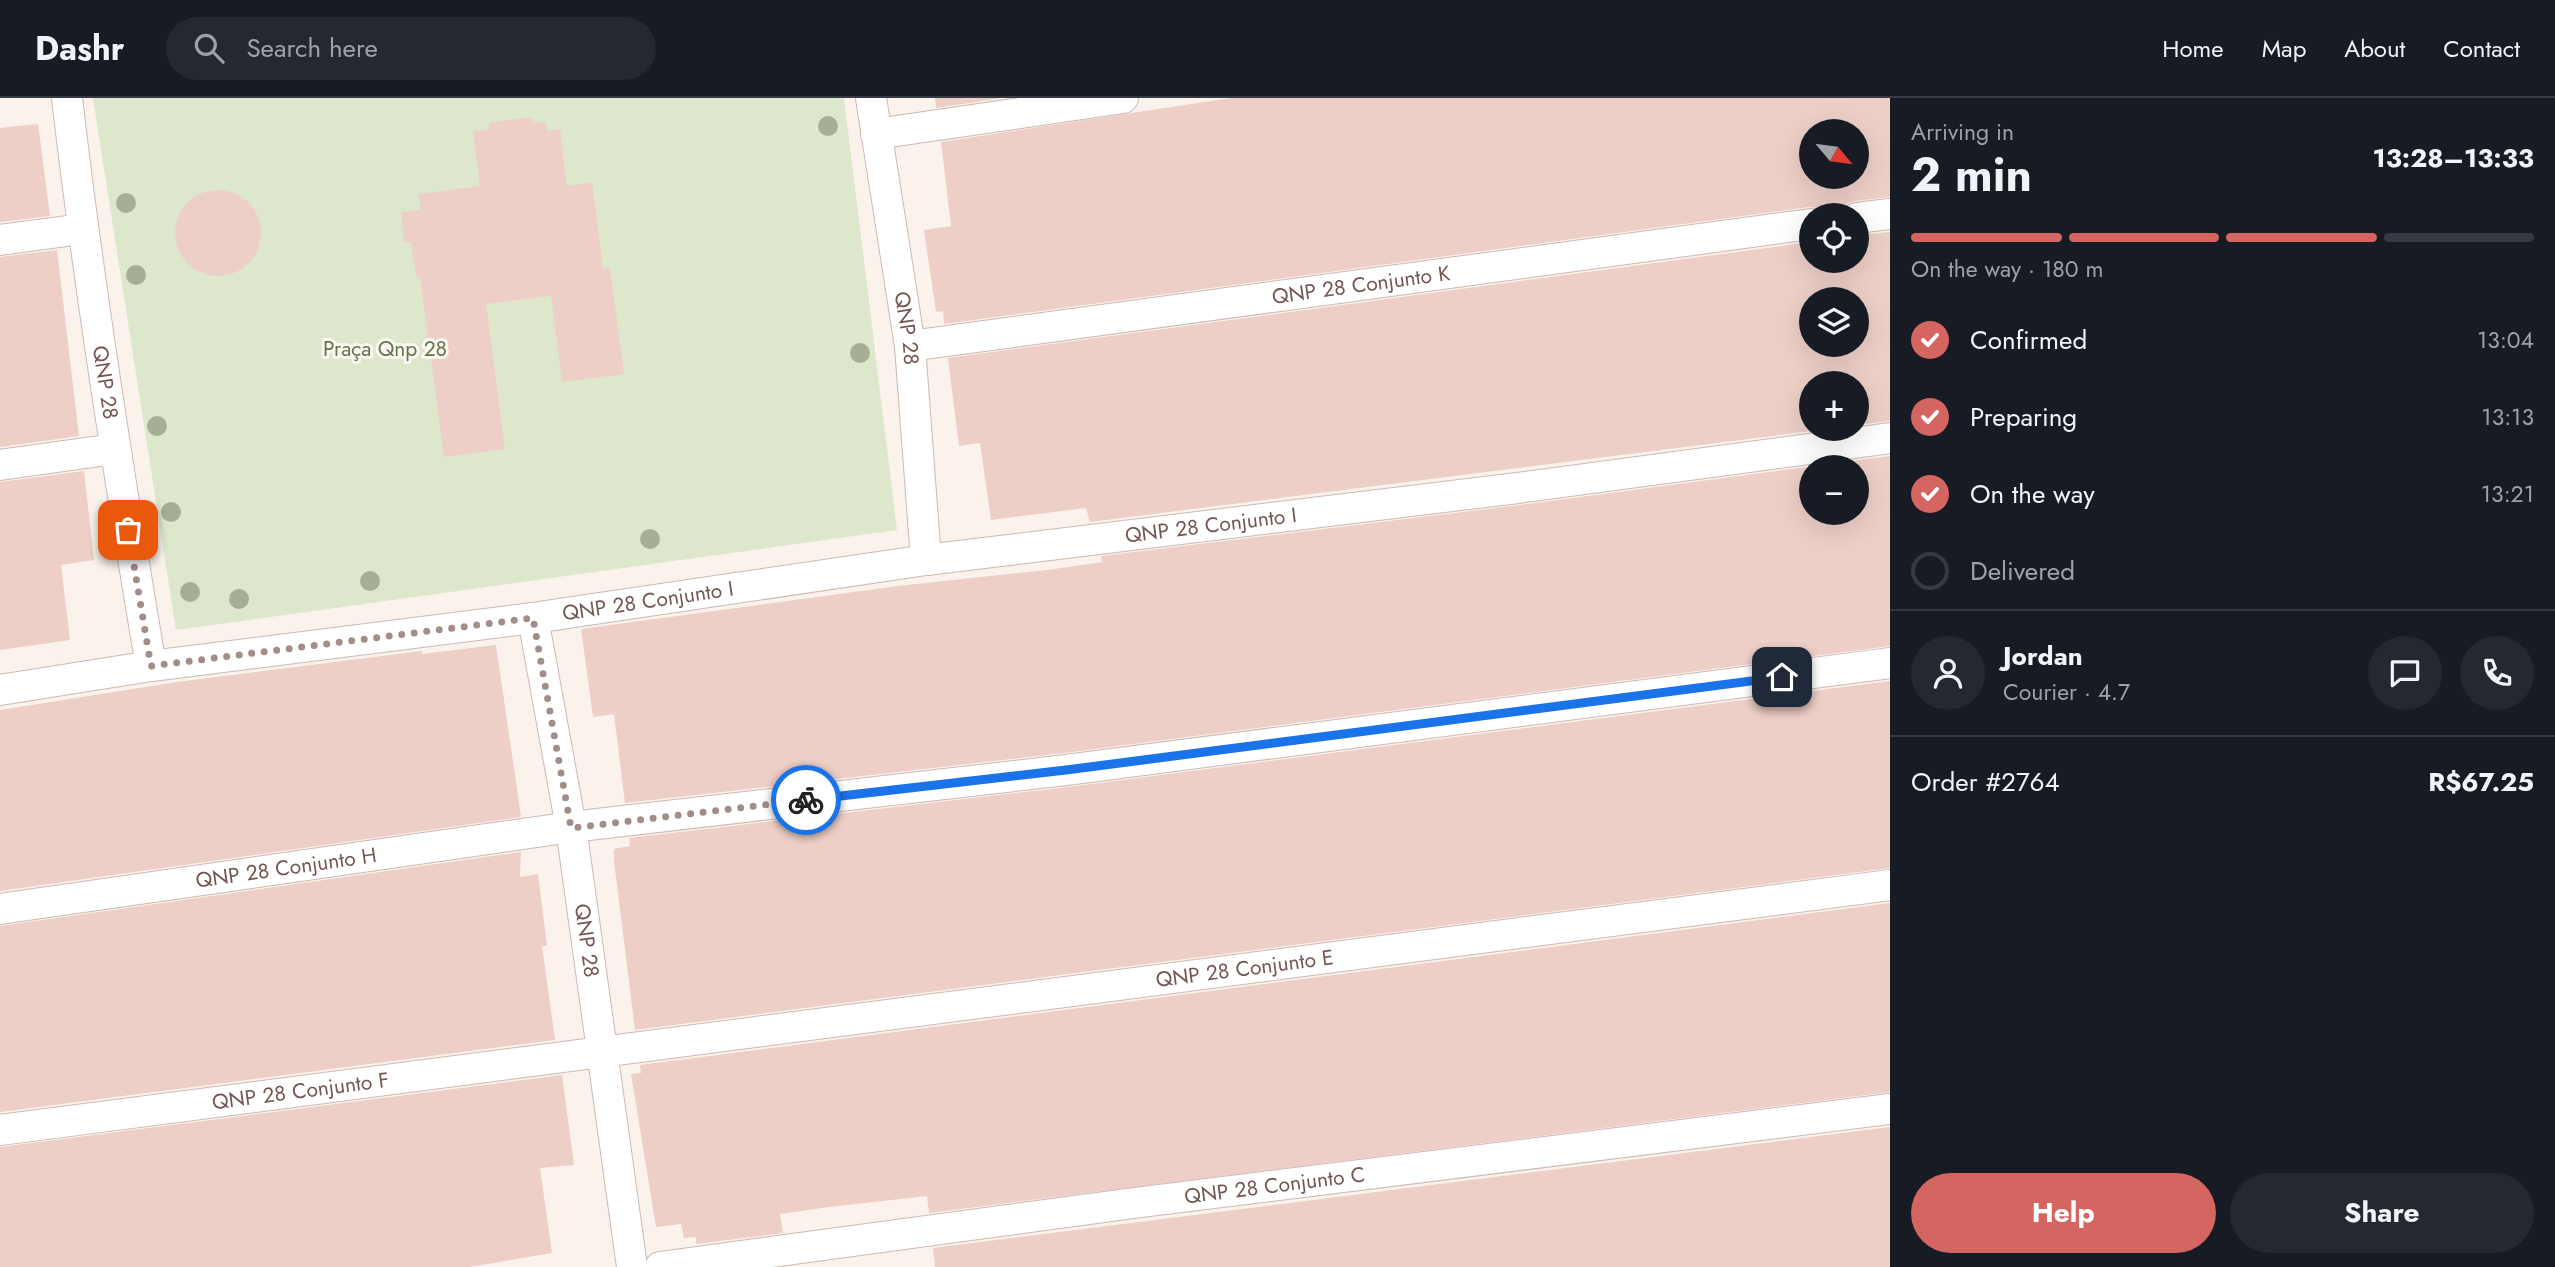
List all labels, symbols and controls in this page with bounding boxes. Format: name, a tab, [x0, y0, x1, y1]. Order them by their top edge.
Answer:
search box	[166, 17, 656, 80]
text: Dashr	[35, 25, 124, 72]
icon: search	[190, 29, 228, 67]
text: Search here	[246, 29, 378, 67]
text: Home	[2162, 31, 2224, 66]
text: Map	[2262, 31, 2306, 66]
text: About	[2344, 31, 2405, 66]
text: Contact	[2443, 31, 2520, 66]
text: Arriving in	[1911, 115, 2014, 149]
north arrow	[1799, 119, 1869, 189]
map controls	[1799, 119, 1869, 525]
text: 13:28–13:33	[2372, 139, 2534, 177]
text: 2 min	[1911, 142, 2032, 208]
button: locate	[1799, 203, 1869, 273]
text: On the way · 180 m	[1911, 252, 2103, 286]
street label: QNP 28 Conjunto K	[1270, 258, 1452, 312]
button: layers	[1799, 287, 1869, 357]
street label: QNP 28	[887, 289, 926, 366]
icon: check	[1911, 321, 1949, 359]
text: Confirmed	[1970, 321, 2087, 359]
text: 13:04	[2477, 323, 2534, 357]
park label: Praça Qnp 28	[323, 334, 447, 364]
street label: QNP 28	[85, 344, 126, 421]
button: +	[1799, 371, 1869, 441]
icon: check	[1911, 398, 1949, 436]
text: Preparing	[1970, 398, 2077, 436]
text: 13:13	[2481, 400, 2534, 434]
button: −	[1799, 455, 1869, 525]
icon: check	[1911, 475, 1949, 513]
text: On the way	[1970, 475, 2095, 513]
text: 13:21	[2481, 477, 2534, 511]
pin	[98, 500, 158, 560]
street label: QNP 28 Conjunto I	[1123, 500, 1298, 551]
icon: bag	[109, 511, 147, 549]
text: Delivered	[1970, 552, 2075, 590]
street label: QNP 28 Conjunto I	[560, 574, 735, 628]
button: person	[1911, 636, 1985, 710]
button: chat	[2368, 636, 2442, 710]
button: phone	[2460, 636, 2534, 710]
text: Jordan	[2003, 637, 2083, 675]
pin	[1752, 647, 1812, 707]
icon: home	[1763, 658, 1801, 696]
text: Courier · 4.7	[2003, 675, 2130, 709]
text: Order #2764	[1911, 763, 2060, 801]
text: R$67.25	[2428, 763, 2534, 801]
courier	[771, 765, 841, 835]
icon: bike	[787, 781, 825, 819]
street label: QNP 28 Conjunto H	[194, 840, 379, 896]
street label: QNP 28	[567, 902, 607, 979]
street label: QNP 28 Conjunto E	[1154, 942, 1335, 995]
street label: QNP 28 Conjunto F	[210, 1065, 391, 1117]
street label: QNP 28 Conjunto C	[1183, 1159, 1367, 1212]
button: Help	[1911, 1173, 2216, 1253]
button: Share	[2230, 1173, 2534, 1253]

